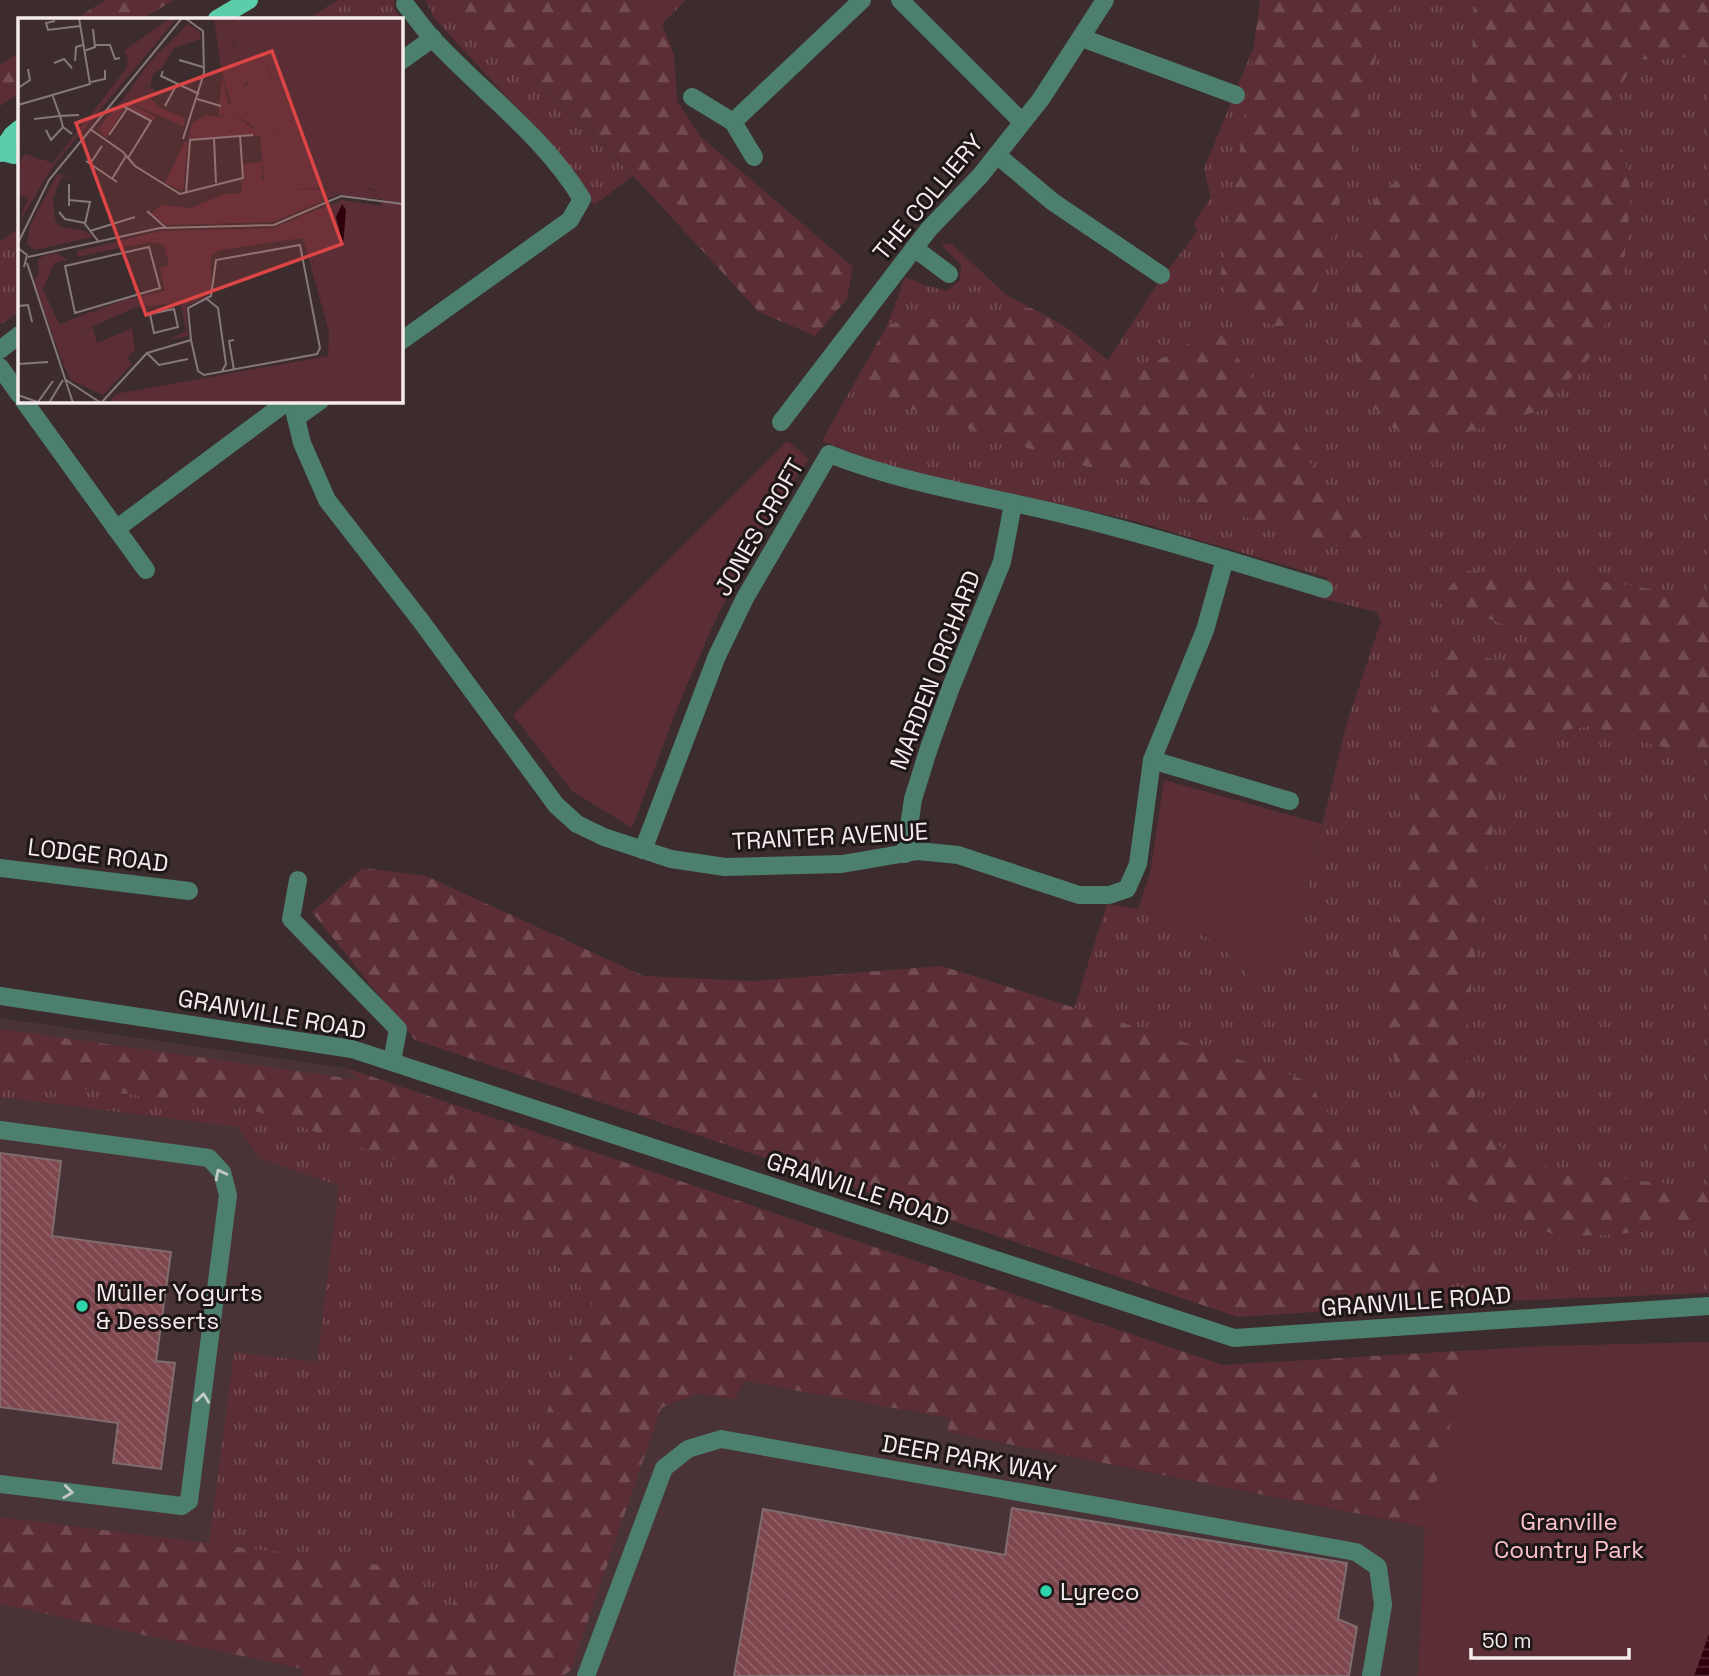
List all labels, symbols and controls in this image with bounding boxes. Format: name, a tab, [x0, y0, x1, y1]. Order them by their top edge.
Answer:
inset map	[18, 18, 402, 402]
street label: THE COLLIERY	[866, 127, 990, 267]
street label: JONES CROFT	[707, 453, 811, 601]
street label: MARDEN ORCHARD	[883, 566, 987, 774]
street label: TRANTER AVENUE	[731, 815, 929, 857]
street label: LODGE ROAD	[26, 831, 170, 879]
street label: GRANVILLE ROAD	[175, 982, 369, 1046]
street label: GRANVILLE ROAD	[763, 1145, 953, 1233]
one-way arrow	[214, 1169, 228, 1182]
place label: Müller Yogurts & Desserts	[96, 1277, 263, 1336]
street label: GRANVILLE ROAD	[1320, 1279, 1512, 1323]
marker: Müller Yogurts & Desserts	[74, 1298, 90, 1314]
one-way arrow	[195, 1392, 210, 1404]
street label: DEER PARK WAY	[879, 1427, 1059, 1489]
one-way arrow	[62, 1485, 74, 1500]
park label: Granville Country Park	[1494, 1506, 1644, 1565]
place label: Lyreco	[1060, 1576, 1140, 1607]
marker: Lyreco	[1038, 1583, 1054, 1599]
scale bar	[1471, 1616, 1628, 1660]
text: 50 m	[1482, 1627, 1532, 1654]

